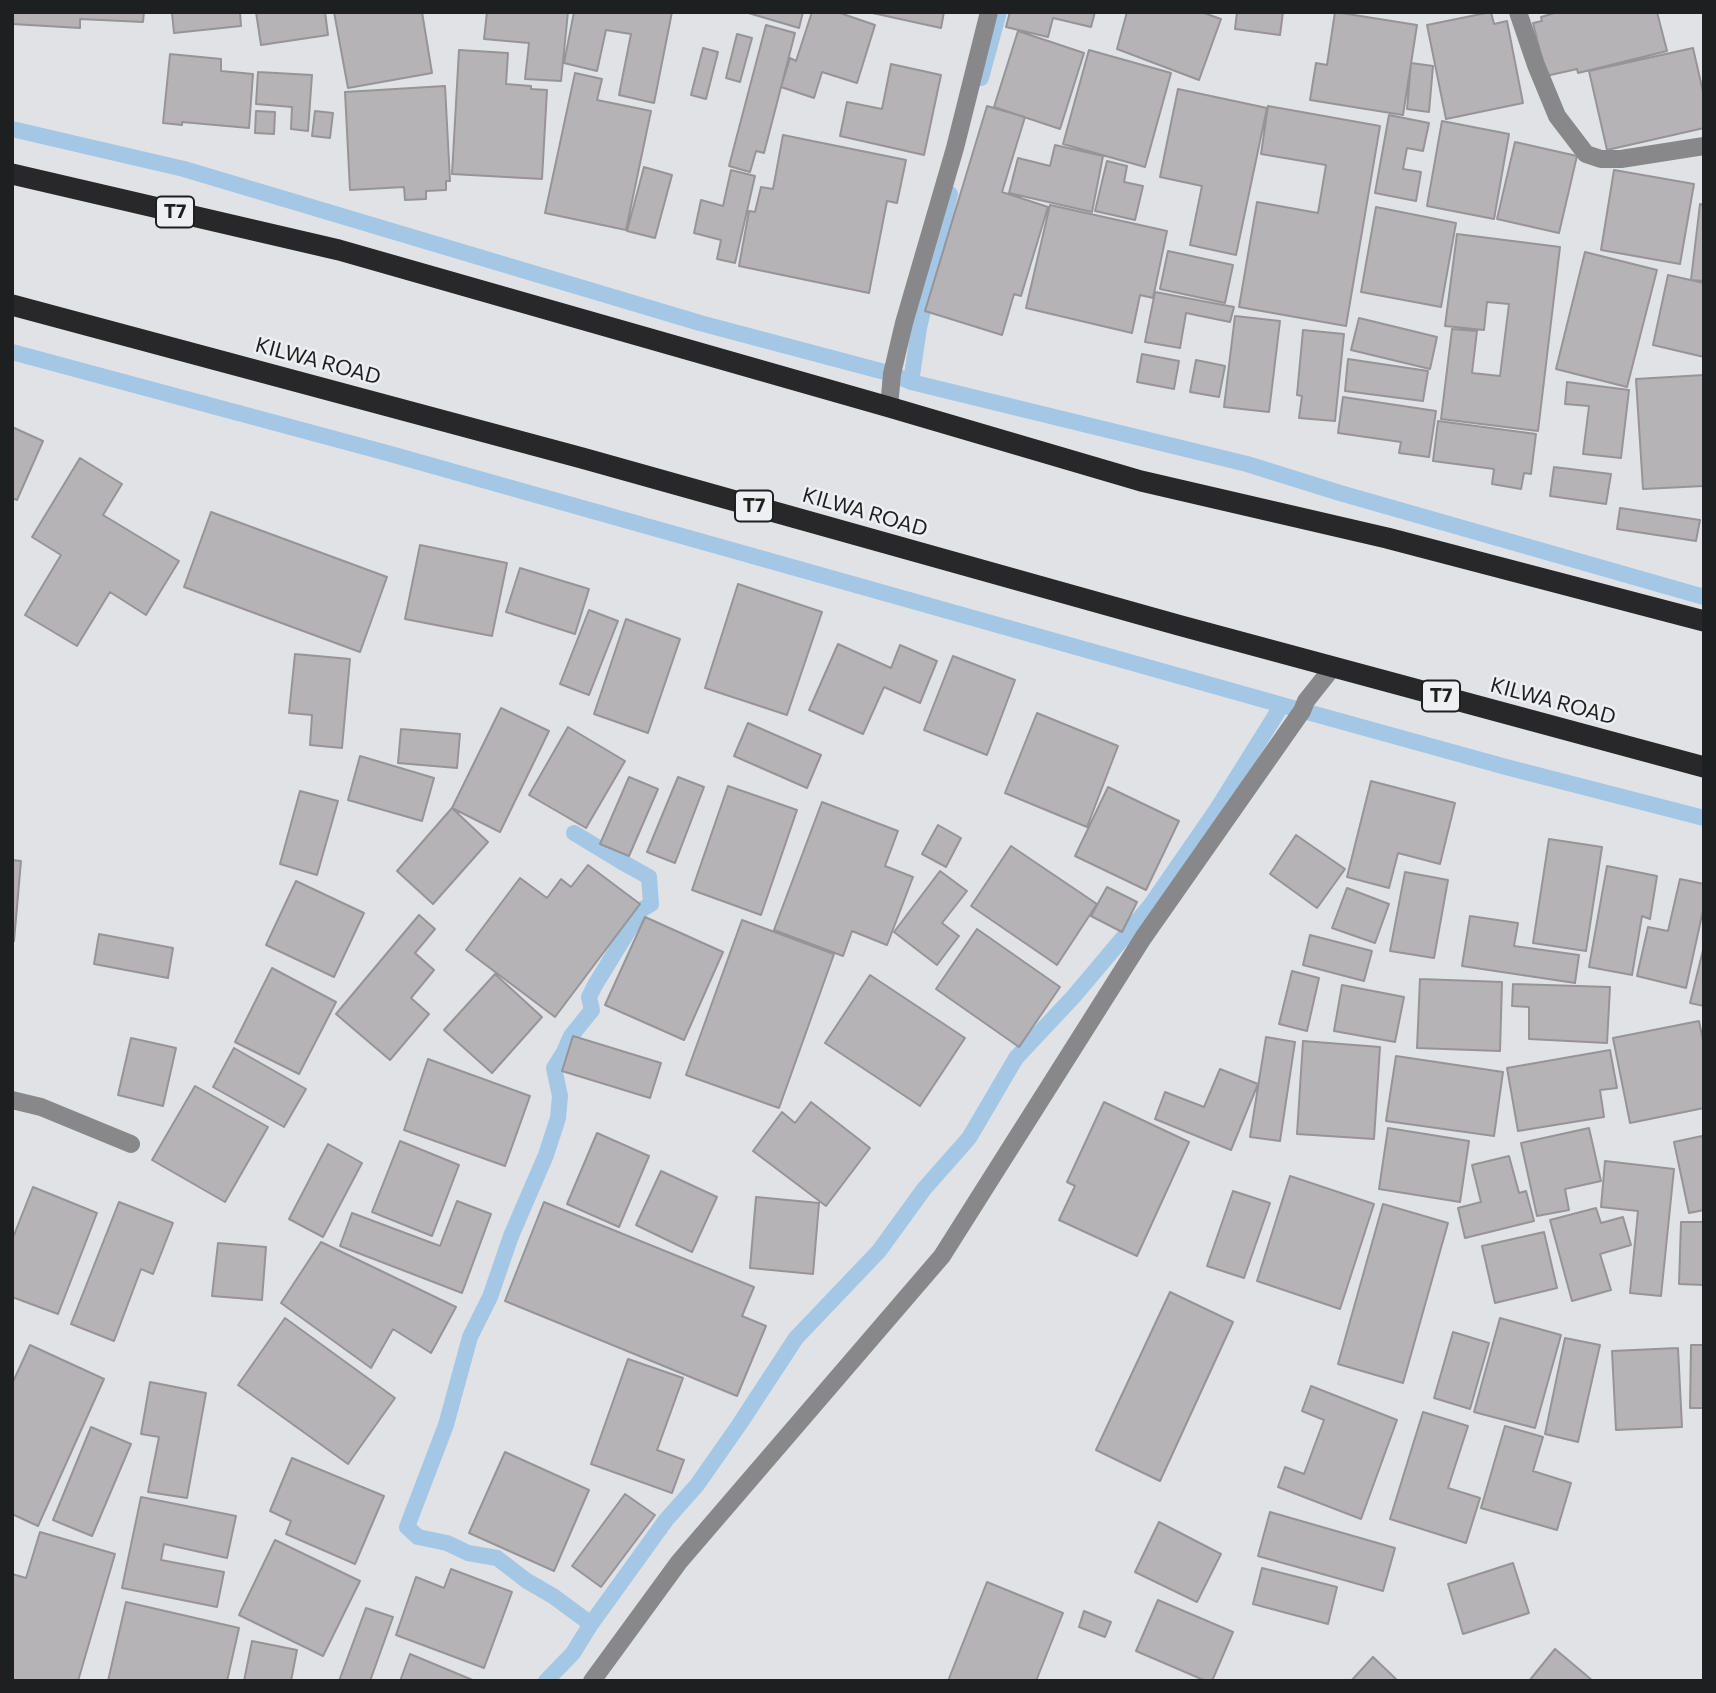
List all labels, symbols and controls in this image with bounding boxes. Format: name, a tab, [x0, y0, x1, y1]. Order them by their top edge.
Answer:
road number: T7	[156, 196, 194, 228]
street label: KILWA ROAD	[252, 332, 384, 390]
street label: KILWA ROAD	[800, 482, 930, 542]
road number: T7	[735, 491, 773, 522]
street label: KILWA ROAD	[1487, 672, 1619, 730]
road number: T7	[1422, 680, 1460, 712]

